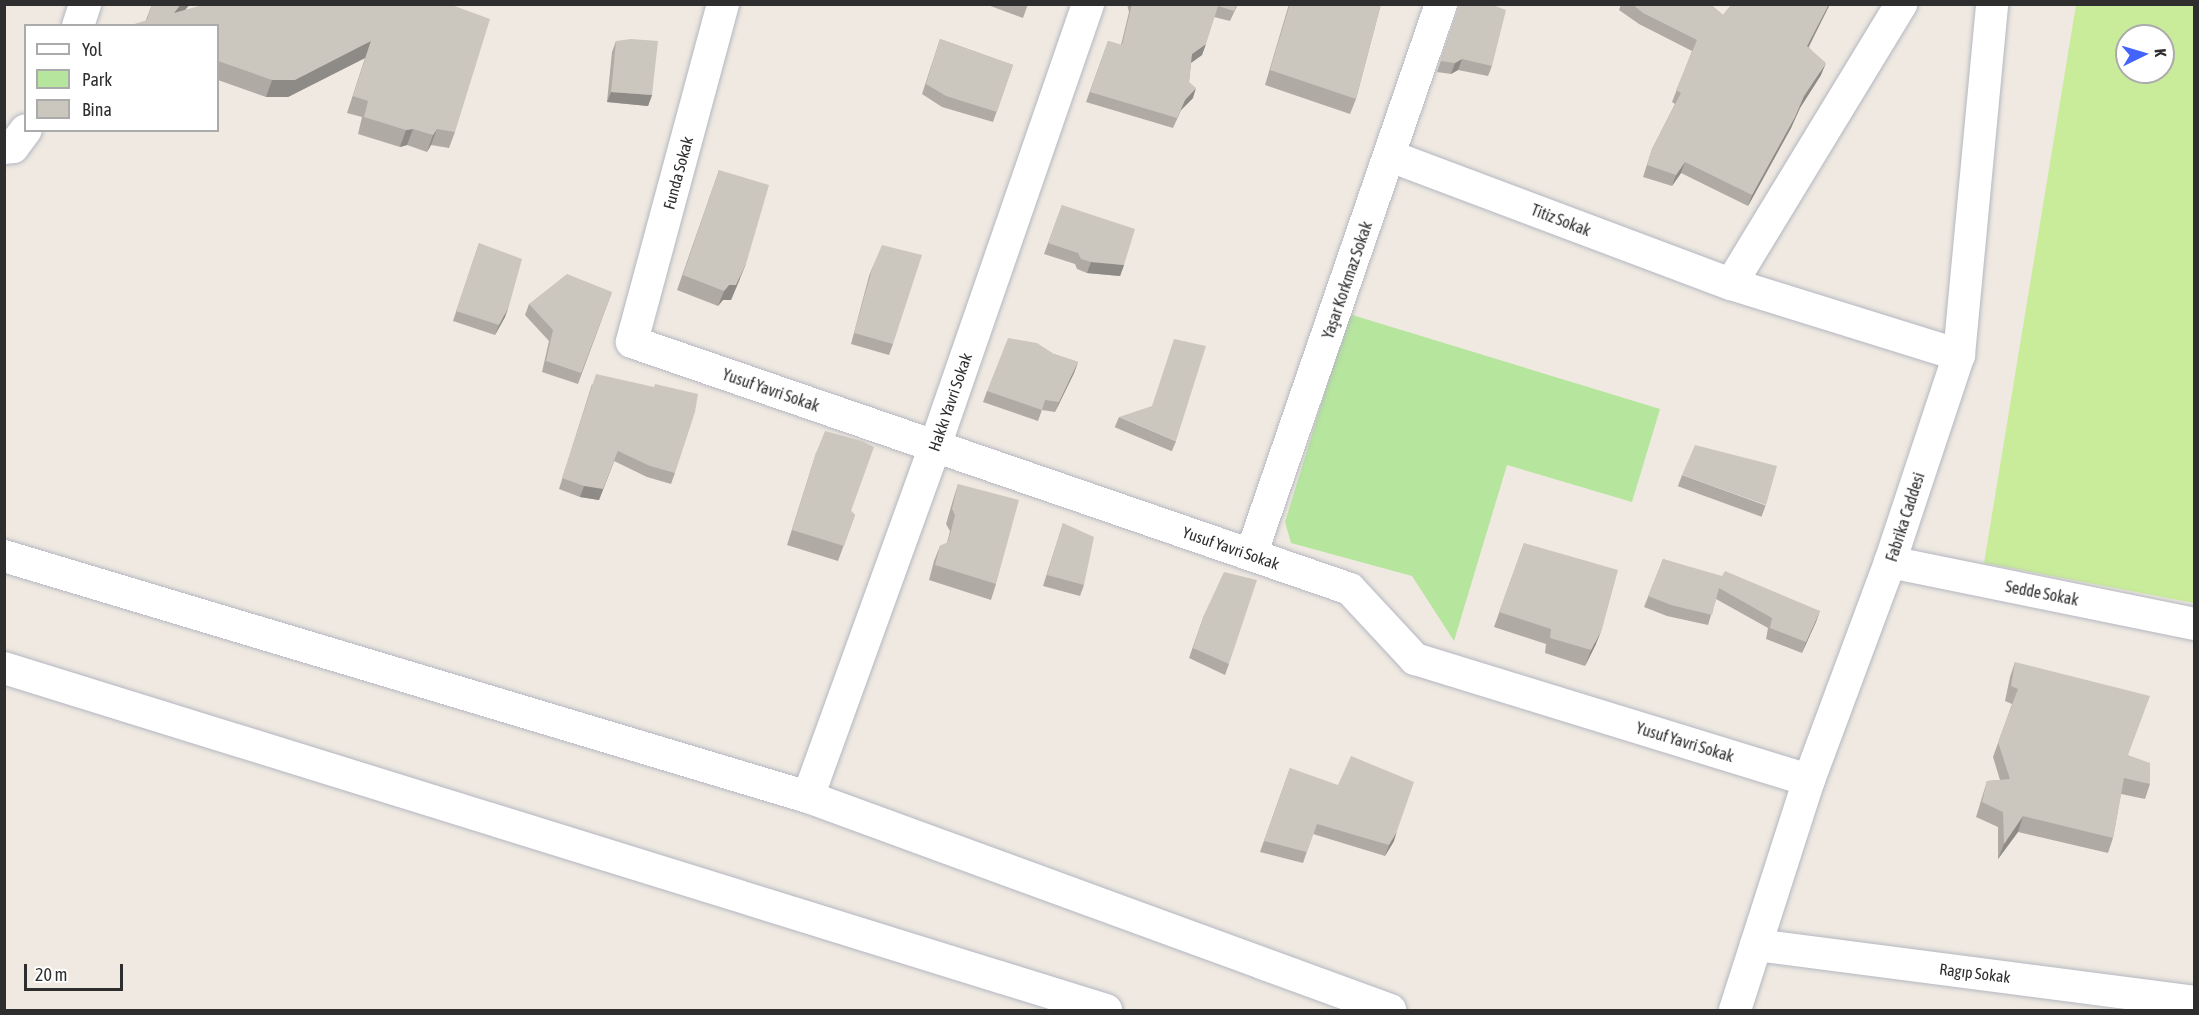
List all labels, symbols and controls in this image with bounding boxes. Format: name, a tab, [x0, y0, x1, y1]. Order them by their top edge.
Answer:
legend	[24, 24, 219, 132]
north arrow	[2115, 24, 2175, 84]
text: Yol	[82, 39, 102, 60]
text: K	[2152, 48, 2170, 57]
text: Park	[82, 69, 112, 90]
text: Bina	[82, 99, 112, 120]
street label: Funda Sokak	[659, 134, 697, 212]
street label: Titiz Sokak	[1528, 200, 1594, 240]
street label: Yaşar Korkmaz Sokak	[1318, 219, 1376, 341]
street label: Hakkı Yavri Sokak	[924, 350, 976, 454]
street label: Yusuf Yavri Sokak	[720, 364, 822, 416]
street label: Fabrika Caddesi	[1882, 470, 1928, 564]
street label: Yusuf Yavri Sokak	[1180, 522, 1282, 574]
street label: Sedde Sokak	[2004, 576, 2080, 610]
street label: Yusuf Yavri Sokak	[1634, 718, 1736, 766]
scale bar	[27, 952, 126, 990]
street label: Ragıp Sokak	[1938, 959, 2012, 987]
text: 20 m	[35, 964, 67, 985]

